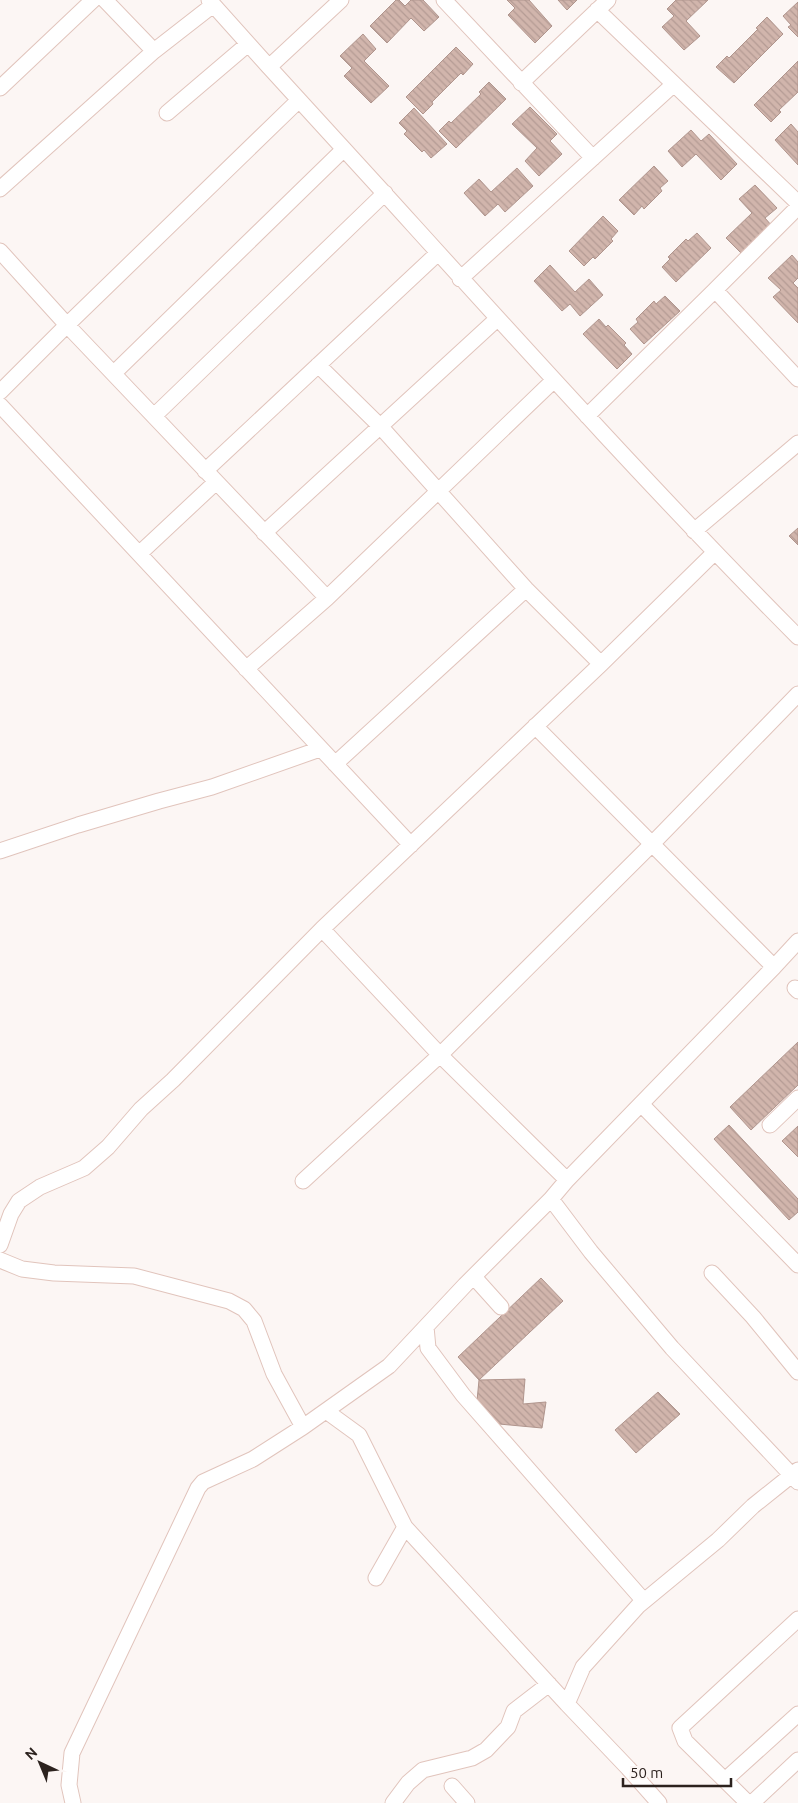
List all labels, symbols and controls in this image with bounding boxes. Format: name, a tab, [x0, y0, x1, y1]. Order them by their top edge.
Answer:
north arrow	[15, 1738, 65, 1788]
text: N	[22, 1744, 40, 1763]
scale bar	[623, 1756, 730, 1788]
text: 50 m	[630, 1764, 663, 1781]

